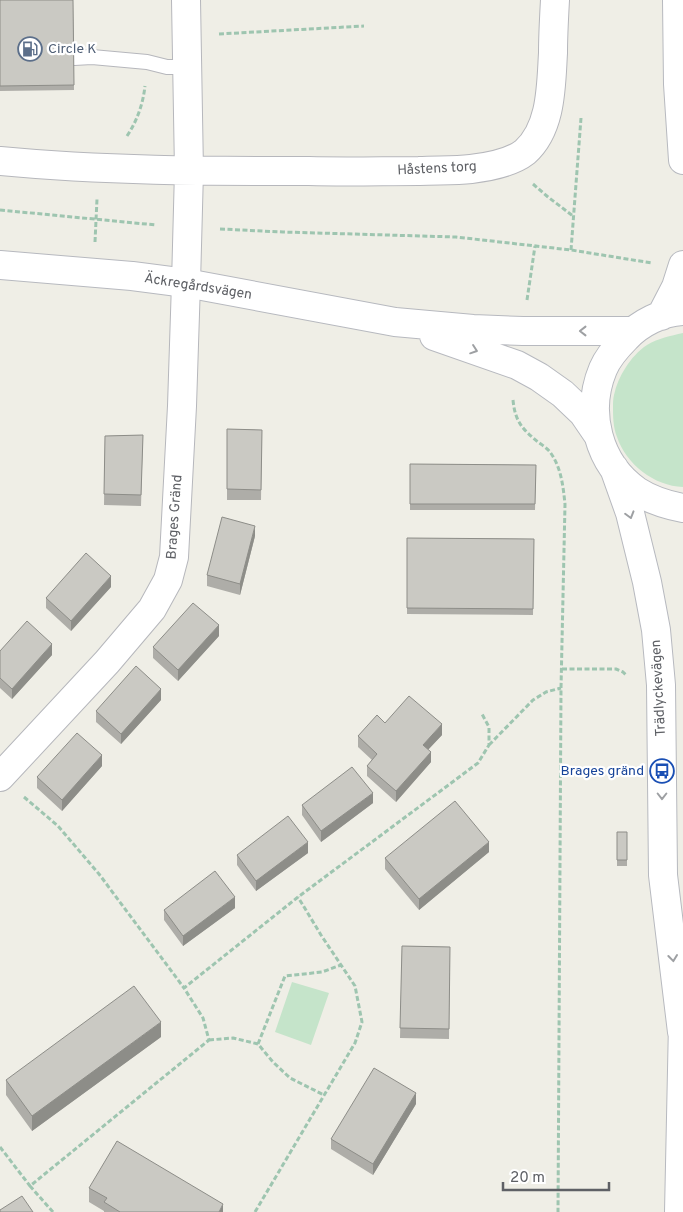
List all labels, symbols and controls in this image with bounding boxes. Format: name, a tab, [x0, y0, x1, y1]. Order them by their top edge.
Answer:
fuel station icon: Circle K	[17, 36, 43, 62]
place label: Circle K	[48, 41, 96, 58]
street label: Håstens torg	[397, 158, 477, 180]
street label: Äckregårdsvägen	[143, 269, 253, 304]
one-way arrow	[579, 326, 587, 336]
one-way arrow	[469, 344, 478, 354]
street label: Brages Gränd	[164, 474, 186, 560]
one-way arrow	[624, 510, 634, 518]
street label: Trädlyckevägen	[648, 639, 670, 737]
bus stop icon: Brages gränd	[649, 758, 675, 784]
place label: Brages gränd	[561, 763, 644, 780]
one-way arrow	[657, 793, 667, 801]
one-way arrow	[667, 955, 678, 963]
scale bar	[503, 1160, 609, 1192]
text: 20 m	[510, 1169, 545, 1188]

